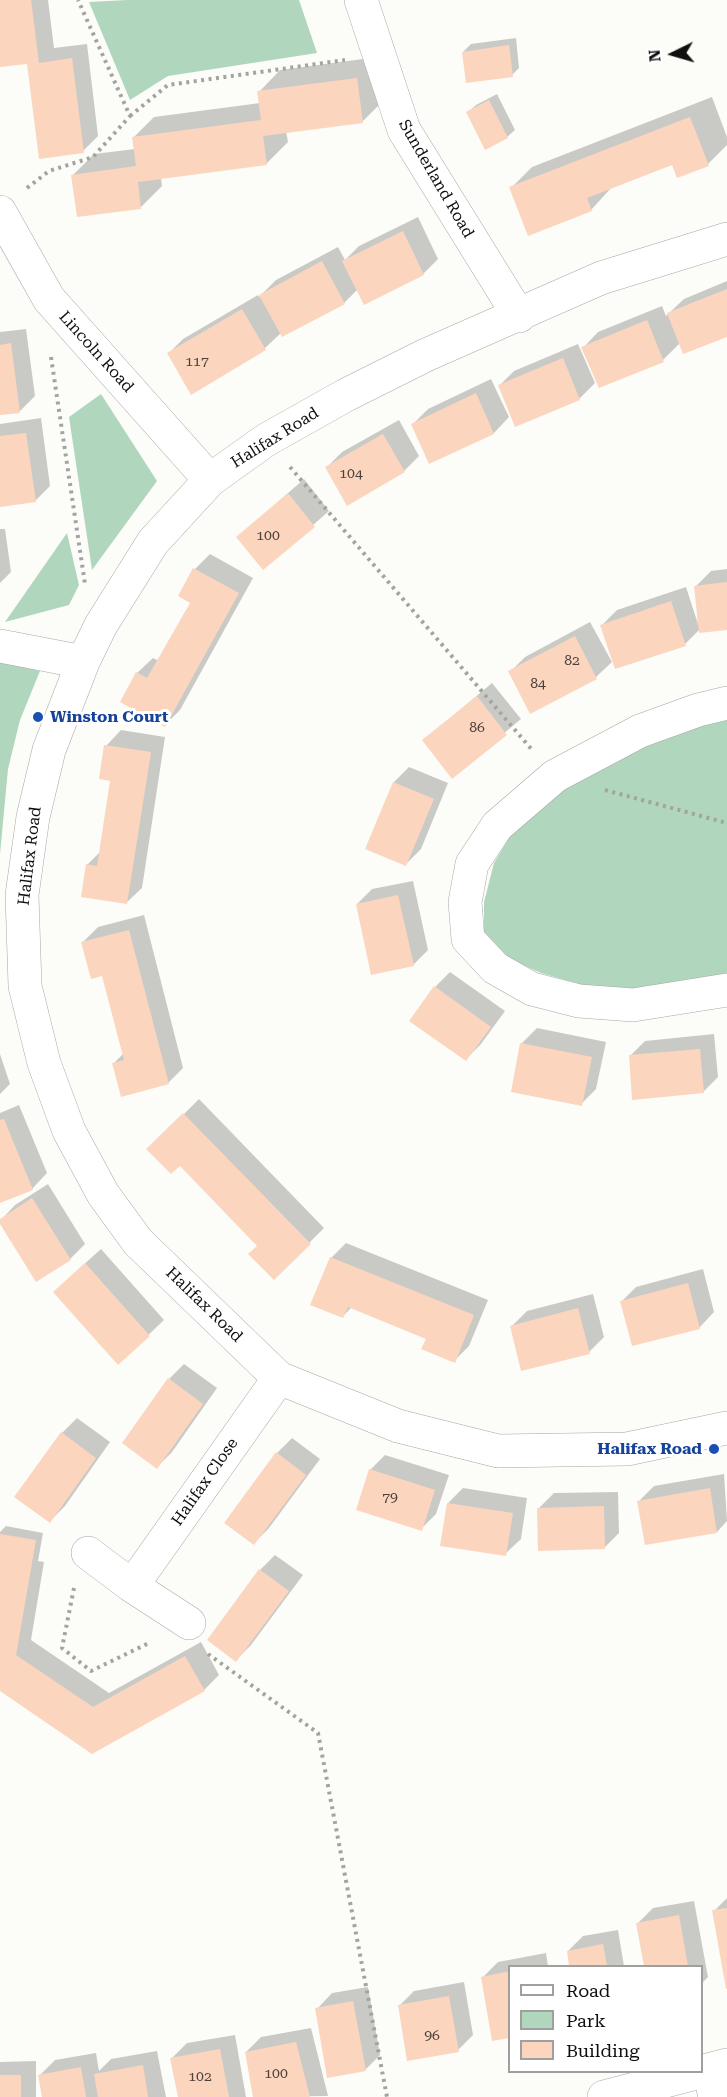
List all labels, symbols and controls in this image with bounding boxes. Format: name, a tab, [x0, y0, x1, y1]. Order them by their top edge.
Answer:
north arrow	[643, 24, 703, 84]
text: N	[645, 49, 665, 63]
street label: Sunderland Road	[394, 116, 478, 242]
street label: Lincoln Road	[54, 307, 138, 397]
house number: 117	[185, 354, 209, 370]
street label: Halifax Road	[228, 404, 322, 472]
house number: 104	[339, 466, 363, 482]
house number: 100	[256, 528, 280, 544]
house number: 82	[564, 653, 580, 669]
house number: 84	[530, 676, 546, 692]
place label: Winston Court	[50, 707, 168, 727]
marker: Winston Court	[31, 710, 45, 724]
house number: 86	[469, 720, 485, 736]
street label: Halifax Road	[14, 806, 46, 906]
street label: Halifax Road	[162, 1264, 246, 1346]
street label: Halifax Close	[168, 1434, 242, 1530]
place label: Halifax Road	[597, 1439, 702, 1459]
marker: Halifax Road	[707, 1442, 721, 1456]
house number: 79	[382, 1490, 398, 1506]
legend	[508, 1965, 703, 2073]
text: Road	[566, 1980, 610, 2001]
text: Park	[566, 2010, 606, 2031]
house number: 96	[424, 2028, 440, 2044]
text: Building	[566, 2040, 640, 2061]
house number: 100	[264, 2066, 288, 2082]
house number: 102	[188, 2069, 212, 2085]

